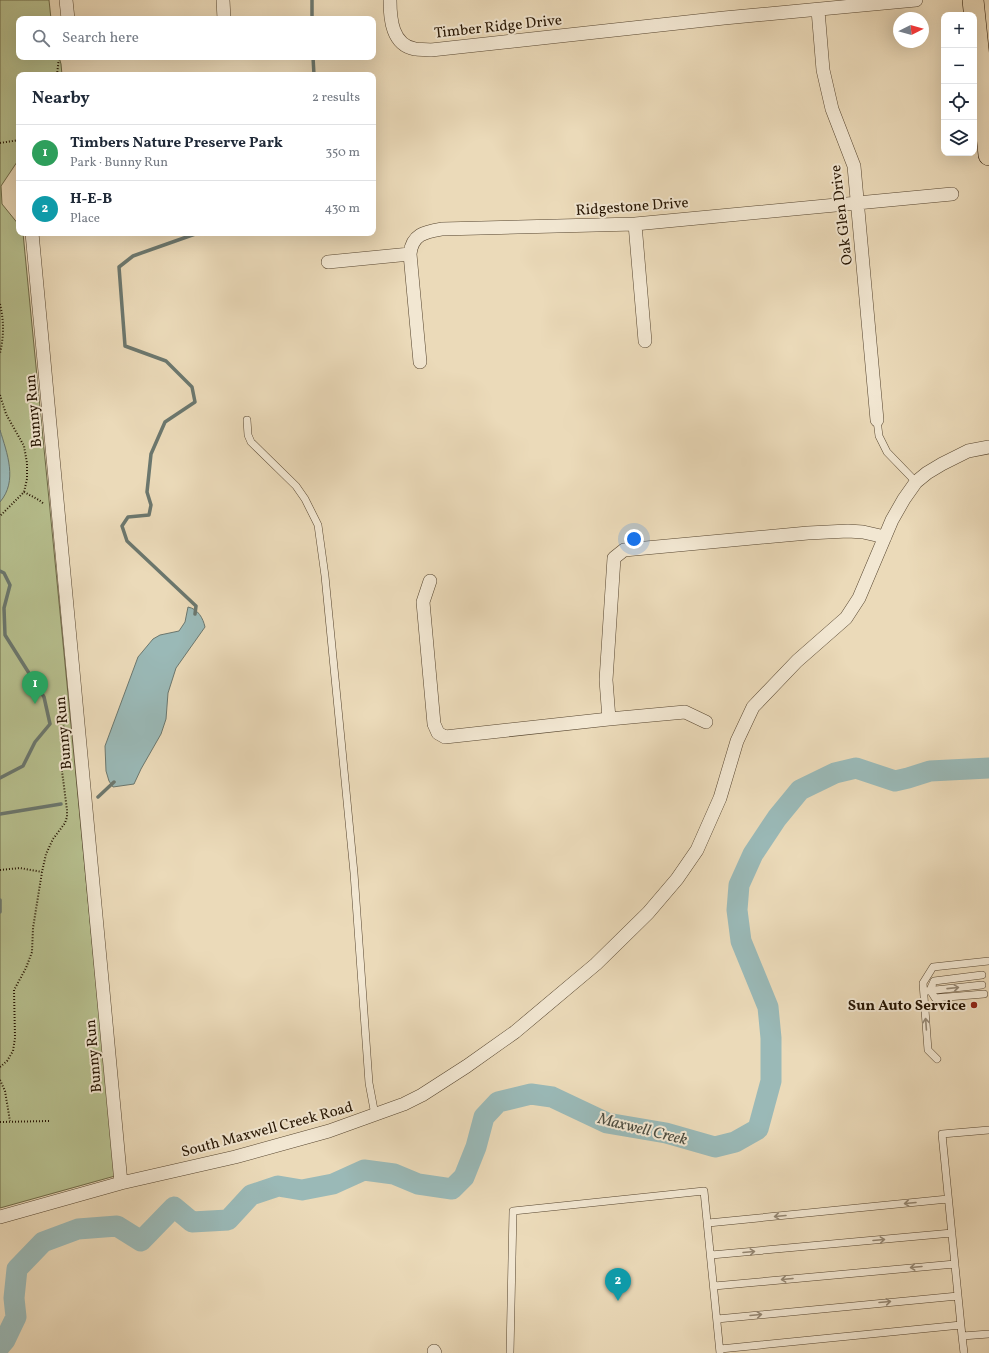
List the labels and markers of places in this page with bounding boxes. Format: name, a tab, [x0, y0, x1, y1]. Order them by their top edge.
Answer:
pin: 1	[22, 671, 48, 704]
place label: Sun Auto Service	[848, 996, 966, 1017]
marker: Sun Auto Service	[969, 1000, 979, 1010]
pin: 2	[605, 1268, 631, 1301]

